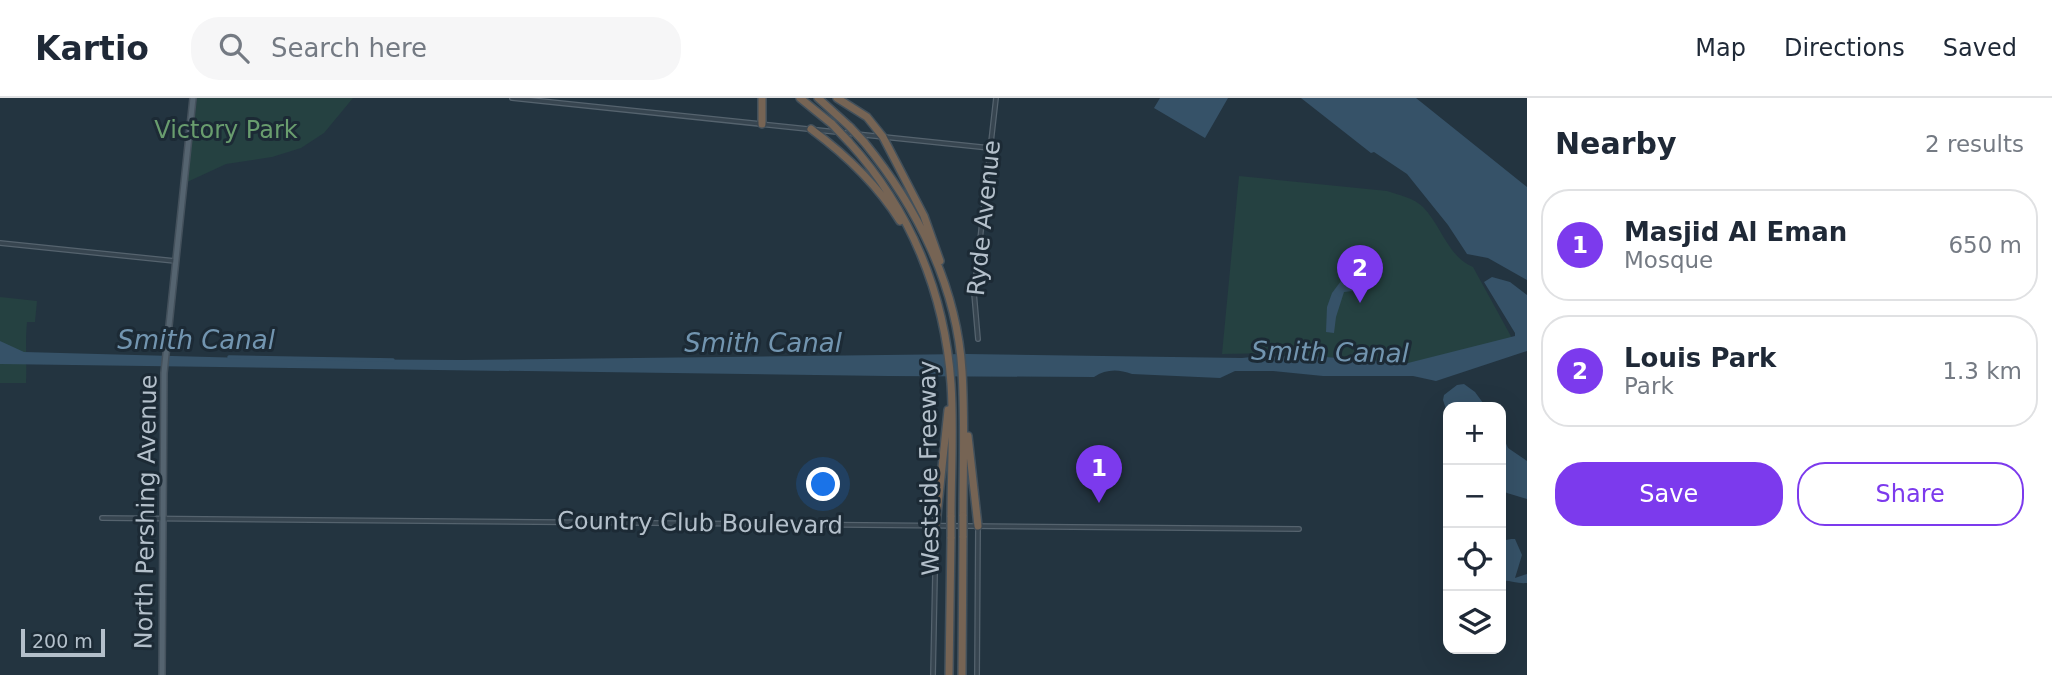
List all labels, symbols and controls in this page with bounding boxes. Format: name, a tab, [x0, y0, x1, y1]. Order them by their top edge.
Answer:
search box	[191, 17, 681, 80]
text: Kartio	[35, 29, 149, 68]
icon: search	[215, 29, 253, 67]
text: Search here	[271, 33, 427, 63]
text: Map	[1695, 34, 1746, 62]
text: Directions	[1784, 34, 1905, 62]
text: Saved	[1943, 34, 2017, 62]
park label: Victory Park	[154, 116, 298, 144]
text: Nearby	[1555, 126, 1677, 161]
text: 2 results	[1925, 131, 2024, 157]
street label: Ryde Avenue	[962, 139, 1006, 297]
text: Masjid Al Eman	[1624, 217, 1847, 247]
text: 1	[1572, 232, 1588, 258]
text: 650 m	[1948, 232, 2022, 258]
pin: 2	[1337, 245, 1383, 303]
text: Mosque	[1624, 247, 1713, 273]
water label: Smith Canal	[117, 325, 276, 355]
water label: Smith Canal	[684, 328, 843, 358]
water label: Smith Canal	[1251, 336, 1410, 368]
text: Louis Park	[1624, 343, 1776, 373]
text: 2	[1572, 358, 1588, 384]
text: 1.3 km	[1942, 358, 2022, 384]
street label: Westside Freeway	[913, 360, 945, 576]
text: Park	[1624, 373, 1674, 399]
street label: North Pershing Avenue	[130, 374, 162, 650]
map controls	[1443, 402, 1506, 654]
button: +	[1443, 402, 1506, 465]
pin: 1	[1076, 445, 1122, 503]
button: Save	[1555, 462, 1783, 526]
button: Share	[1797, 462, 2024, 526]
button: −	[1443, 465, 1506, 528]
your location	[806, 467, 840, 501]
street label: Country Club Boulevard	[557, 507, 843, 539]
button: locate	[1443, 528, 1506, 591]
button: layers	[1443, 591, 1506, 654]
scale bar	[21, 626, 105, 658]
text: 200 m	[32, 630, 93, 652]

